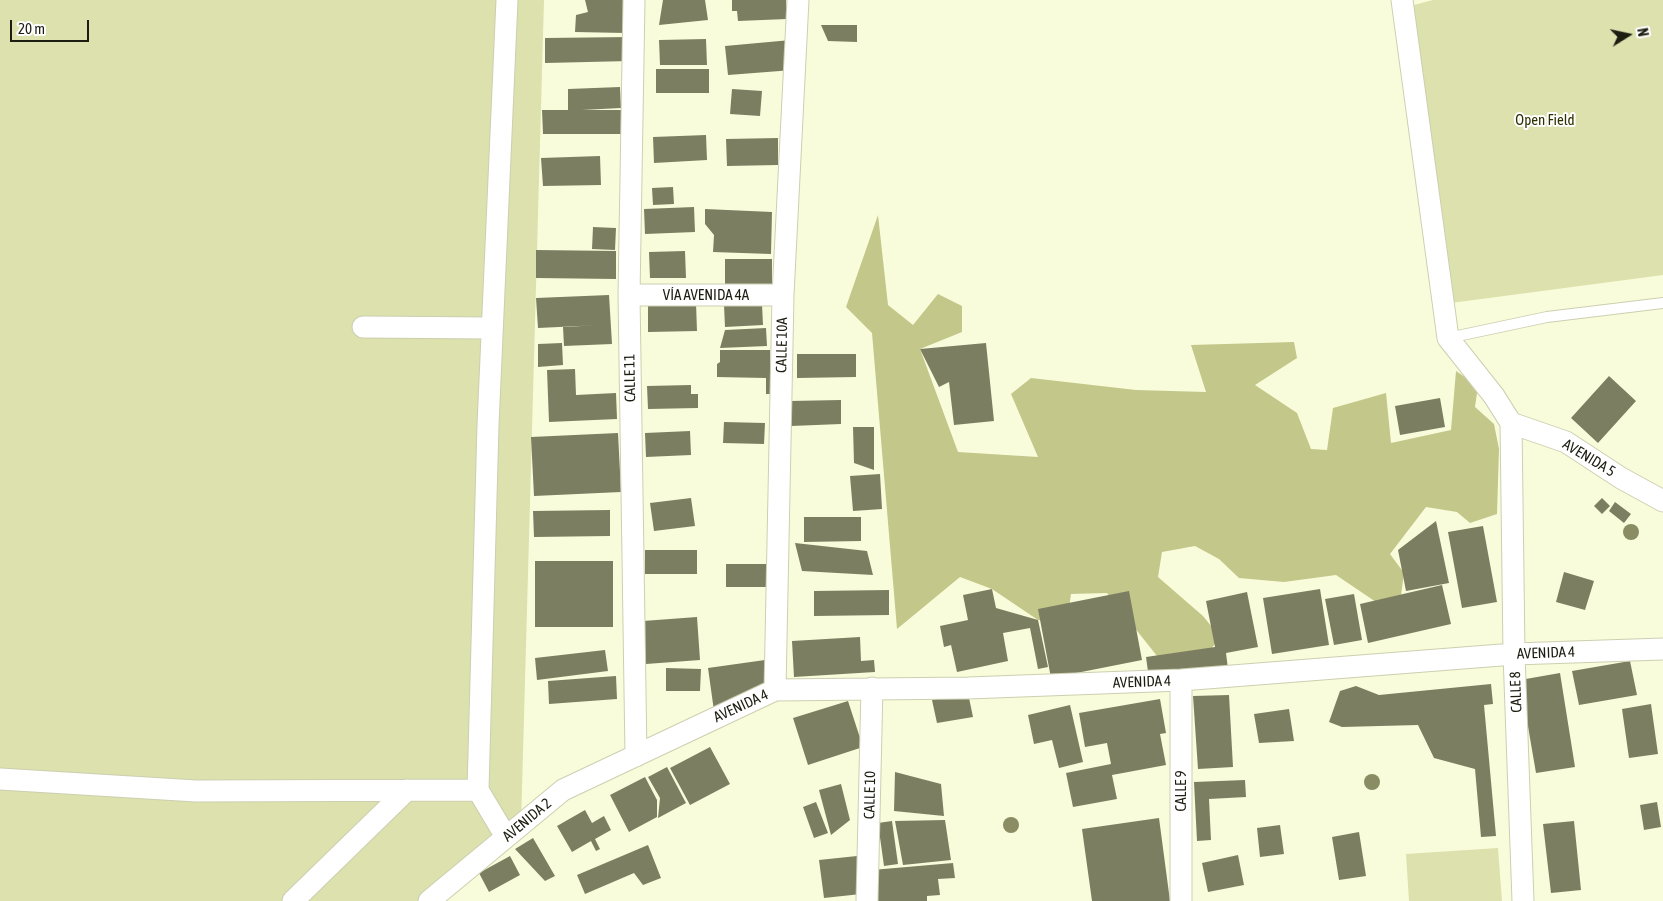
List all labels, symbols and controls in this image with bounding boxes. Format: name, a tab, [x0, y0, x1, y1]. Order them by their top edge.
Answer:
scale bar	[12, 10, 91, 42]
north arrow	[1603, 10, 1653, 60]
text: 20 m	[18, 20, 45, 37]
text: N	[1634, 27, 1651, 38]
park label: Open Field	[1515, 111, 1575, 129]
street label: VÍA AVENIDA 4A	[663, 286, 749, 304]
street label: CALLE 10A	[773, 317, 791, 373]
street label: CALLE 11	[621, 354, 639, 402]
street label: AVENIDA 5	[1559, 435, 1619, 481]
street label: AVENIDA 4	[1517, 643, 1575, 663]
street label: CALLE 8	[1506, 671, 1526, 713]
street label: AVENIDA 4	[1113, 672, 1171, 692]
street label: AVENIDA 4	[711, 686, 771, 726]
street label: CALLE 9	[1172, 770, 1190, 812]
street label: CALLE 10	[861, 771, 879, 819]
street label: AVENIDA 2	[499, 794, 555, 846]

